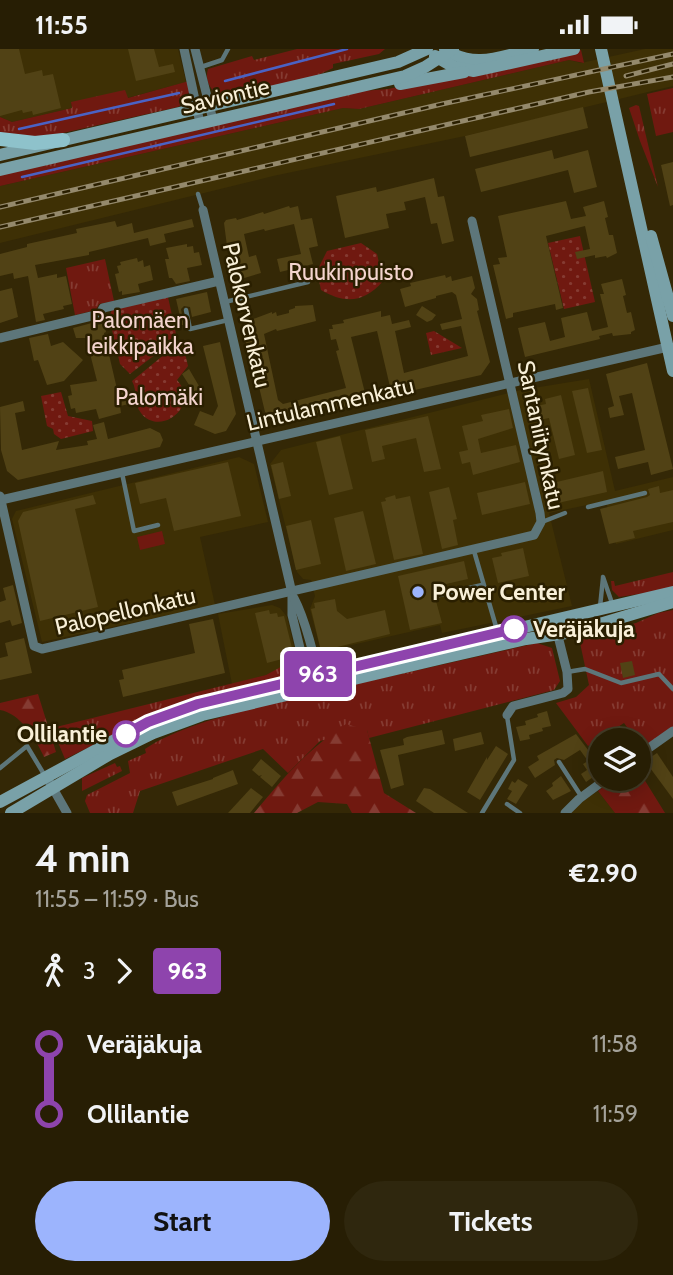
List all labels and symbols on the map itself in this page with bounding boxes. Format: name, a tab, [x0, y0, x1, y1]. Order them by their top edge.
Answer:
street label: Saviontie	[178, 72, 272, 120]
street label: Palokorvenkatu	[217, 240, 277, 390]
park label: Ruukinpuisto	[288, 258, 414, 286]
park label: Palomäen leikkipaikka	[86, 306, 194, 360]
street label: Santaniitynkatu	[512, 358, 570, 512]
street label: Lintulammenkatu	[243, 371, 417, 437]
park label: Palomäki	[115, 383, 203, 411]
place label: Power Center	[432, 578, 566, 606]
street label: Palopellonkatu	[52, 581, 198, 641]
marker: Power Center	[410, 584, 426, 600]
place label: Veräjäkuja	[533, 615, 635, 643]
marker: Veräjäkuja	[501, 616, 527, 642]
line badge: 963	[278, 651, 358, 697]
place label: Ollilantie	[17, 720, 107, 748]
marker: Ollilantie	[113, 721, 139, 747]

